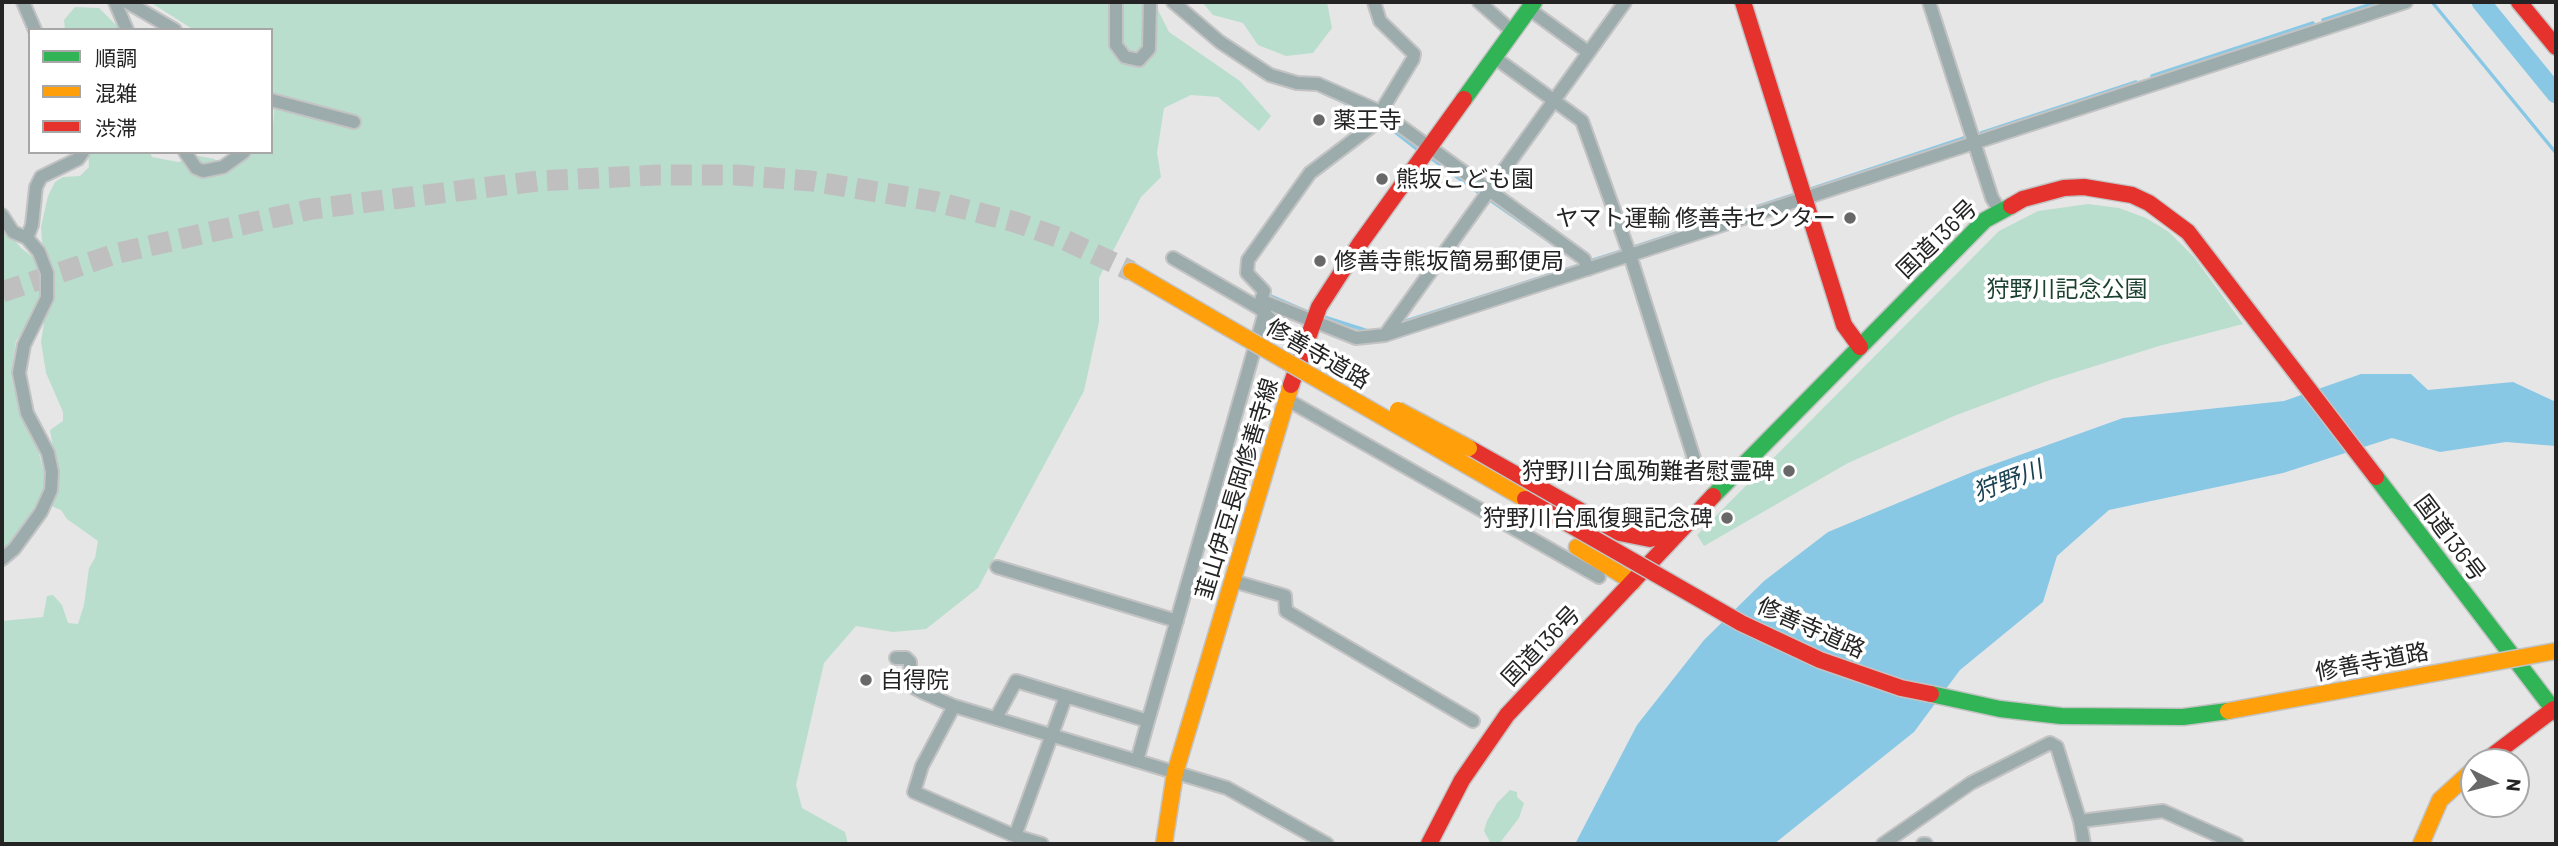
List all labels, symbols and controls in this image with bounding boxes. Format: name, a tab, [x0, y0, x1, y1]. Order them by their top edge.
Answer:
legend	[28, 28, 273, 154]
text: 順調	[95, 45, 137, 70]
text: 混雑	[95, 80, 137, 105]
place label: 薬王寺	[1333, 106, 1402, 134]
marker: 薬王寺	[1311, 112, 1327, 128]
text: 渋滞	[95, 115, 137, 140]
place label: 熊坂こども園	[1396, 165, 1534, 193]
marker: 熊坂こども園	[1374, 171, 1390, 187]
street label: 国道136号	[1891, 194, 1983, 284]
place label: ヤマト運輸 修善寺センター	[1555, 204, 1836, 232]
marker: ヤマト運輸 修善寺センター	[1842, 210, 1858, 226]
place label: 修善寺熊坂簡易郵便局	[1334, 247, 1564, 275]
marker: 修善寺熊坂簡易郵便局	[1312, 253, 1328, 269]
park label: 狩野川記念公園	[1987, 275, 2147, 303]
street label: 修善寺道路	[1261, 313, 1375, 395]
street label: 韮山伊豆長岡修善寺線	[1190, 375, 1284, 603]
water label: 狩野川	[1969, 455, 2047, 507]
place label: 狩野川台風殉難者慰霊碑	[1522, 457, 1775, 485]
marker: 狩野川台風殉難者慰霊碑	[1781, 463, 1797, 479]
street label: 国道136号	[2409, 489, 2491, 587]
place label: 狩野川台風復興記念碑	[1483, 504, 1713, 532]
marker: 狩野川台風復興記念碑	[1719, 510, 1735, 526]
street label: 修善寺道路	[1753, 592, 1869, 664]
street label: 国道136号	[1496, 600, 1586, 692]
street label: 修善寺道路	[2313, 637, 2431, 687]
place label: 自得院	[880, 666, 949, 694]
marker: 自得院	[858, 672, 874, 688]
north arrow	[2460, 748, 2530, 818]
text: N	[2502, 778, 2526, 793]

